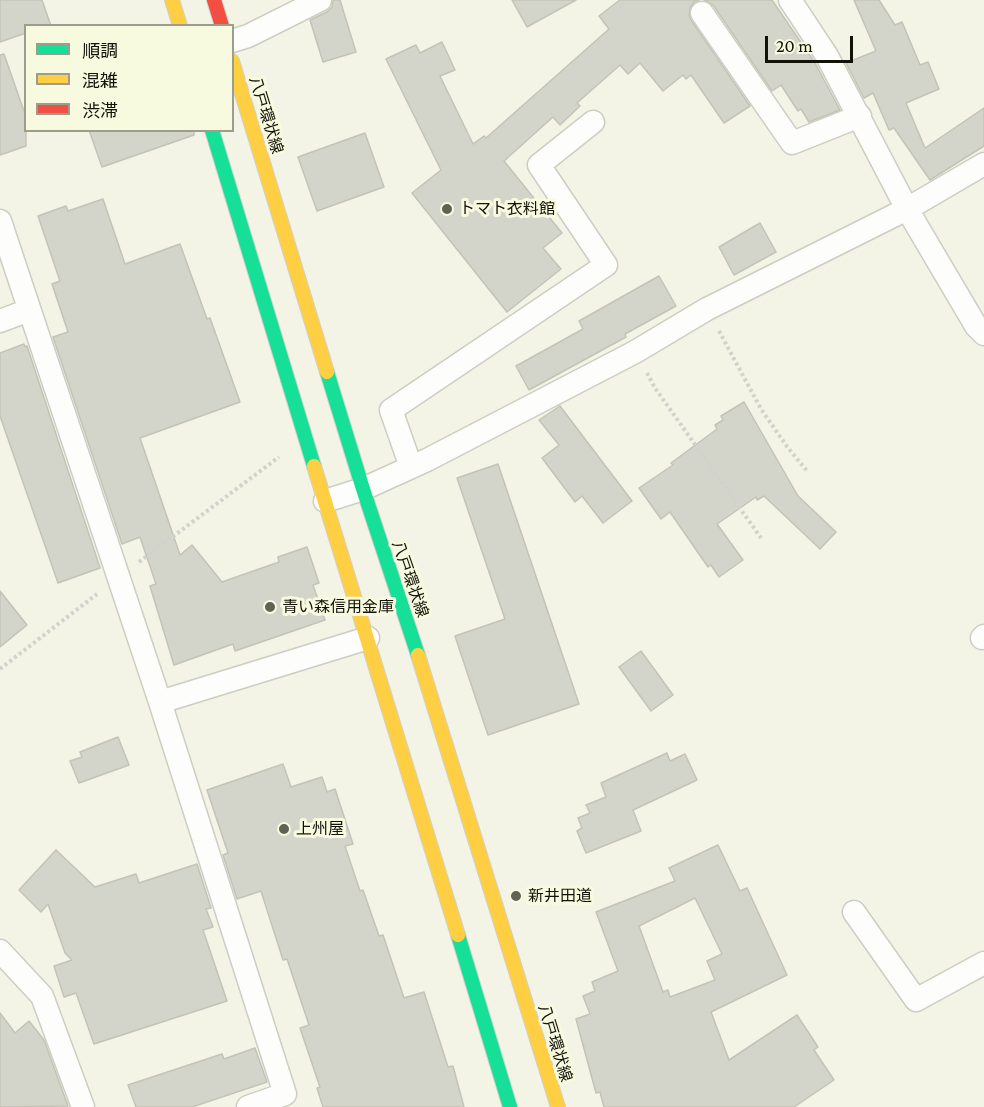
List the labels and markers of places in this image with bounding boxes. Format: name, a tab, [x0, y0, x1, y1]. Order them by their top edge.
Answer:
place label: トマト衣料館	[459, 199, 555, 219]
marker: トマト衣料館	[440, 202, 454, 216]
place label: 青い森信用金庫	[282, 597, 394, 617]
marker: 青い森信用金庫	[263, 600, 277, 614]
place label: 上州屋	[296, 819, 344, 839]
marker: 上州屋	[277, 822, 291, 836]
place label: 新井田道	[528, 886, 592, 906]
marker: 新井田道	[509, 889, 523, 903]

